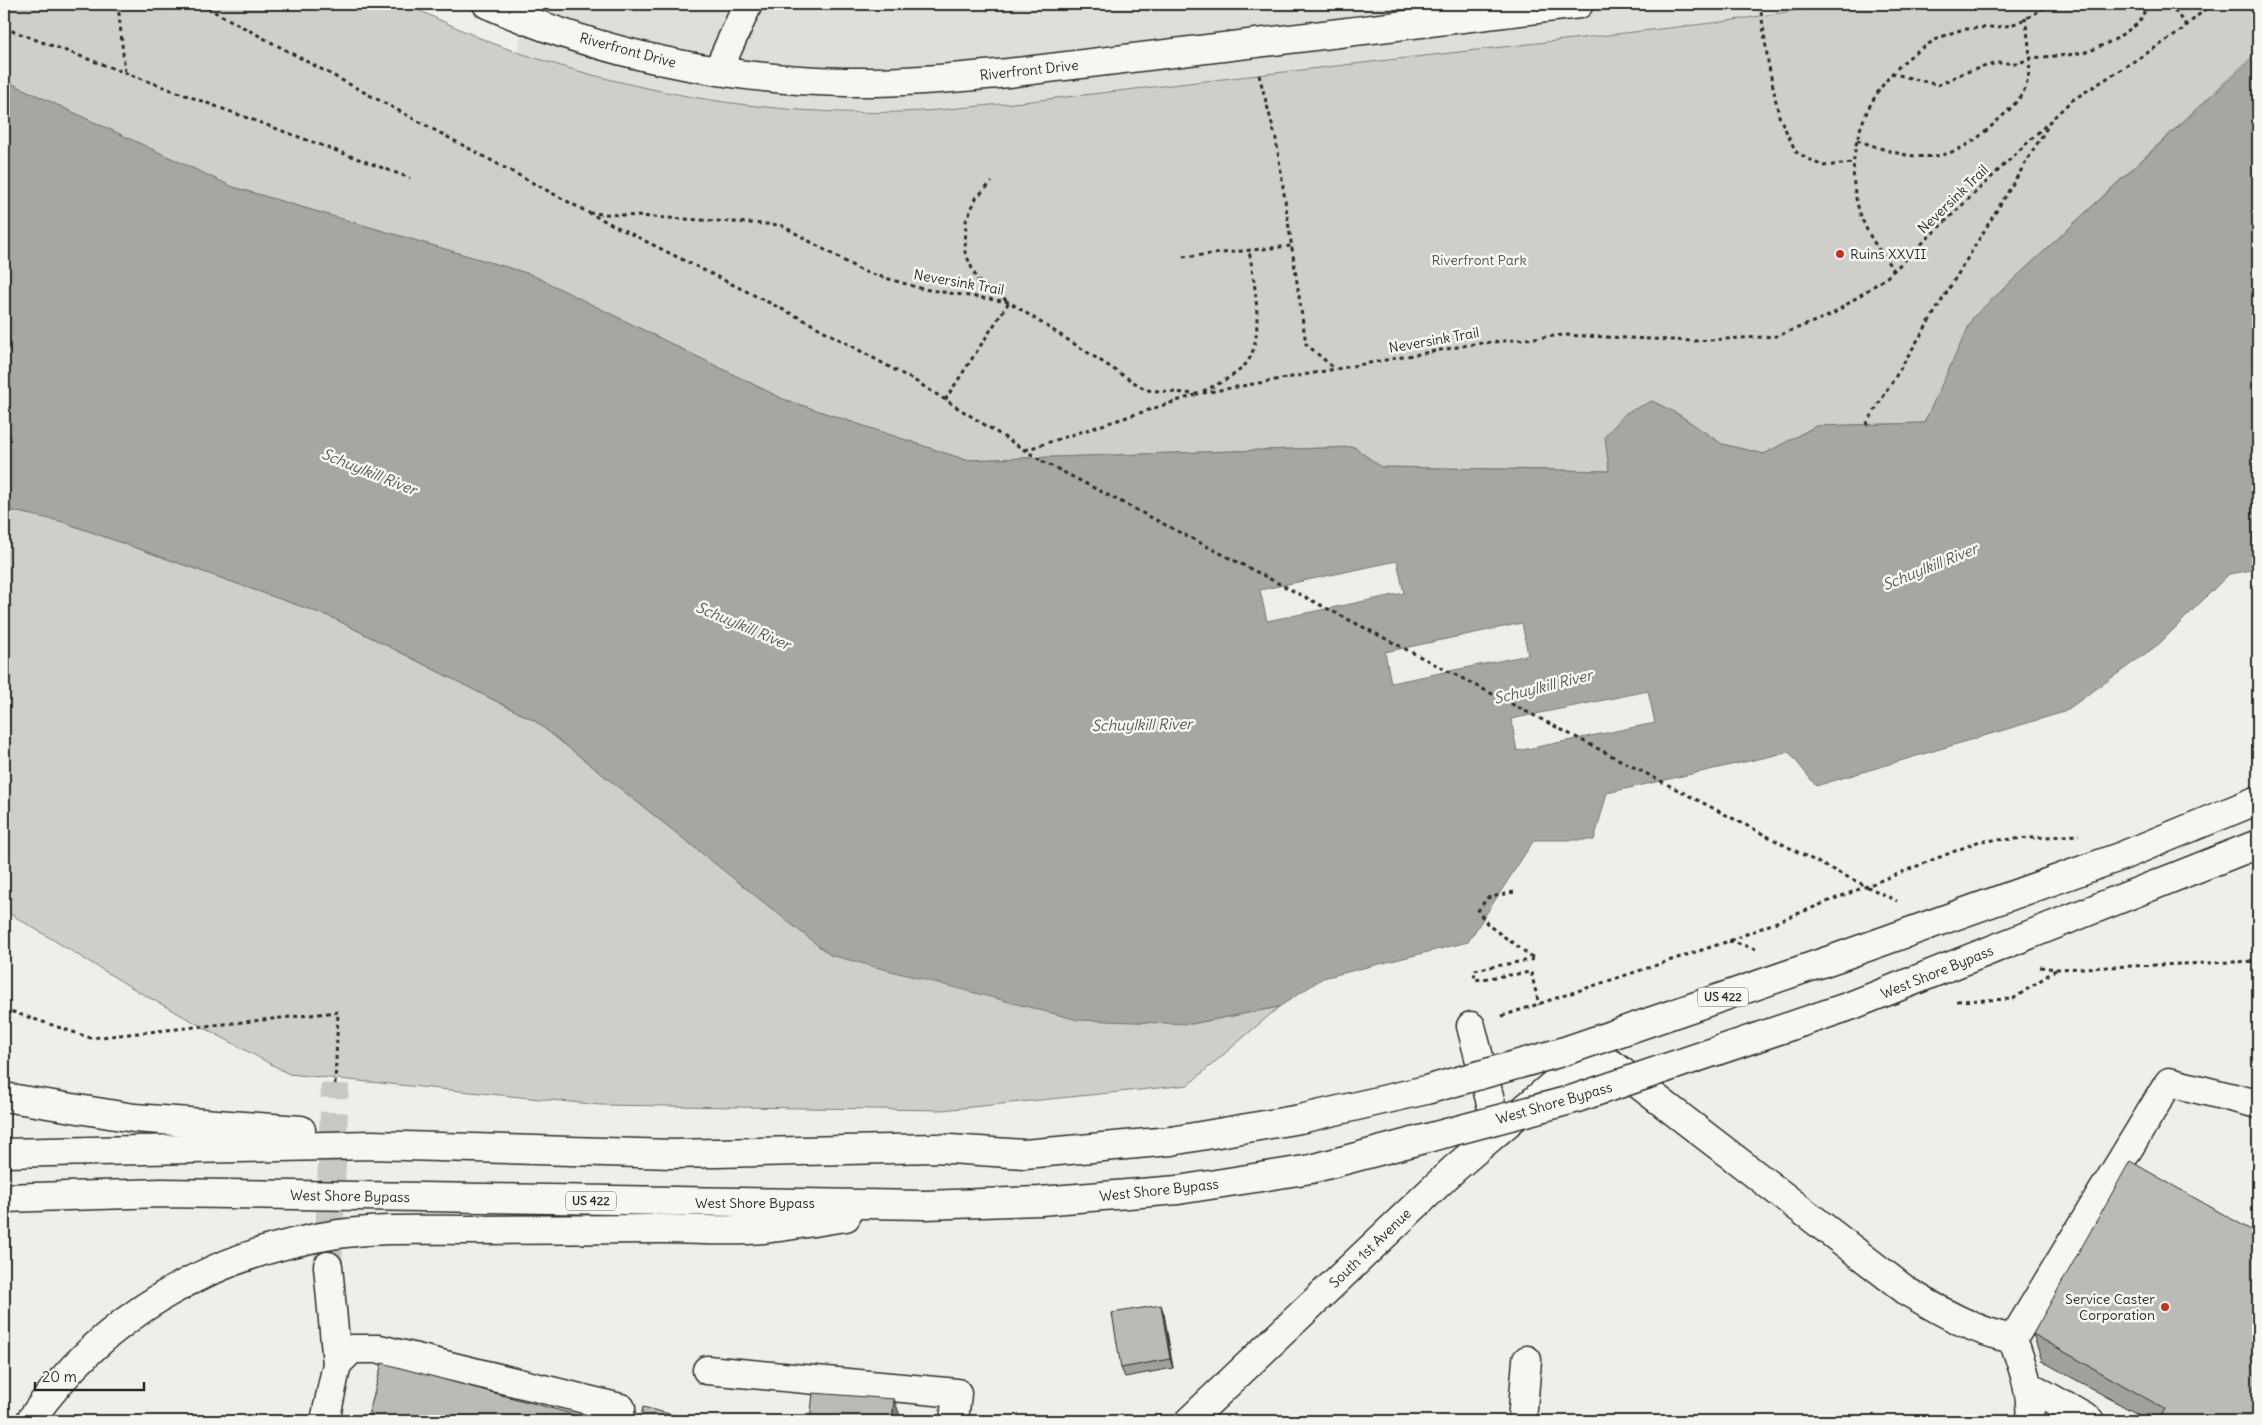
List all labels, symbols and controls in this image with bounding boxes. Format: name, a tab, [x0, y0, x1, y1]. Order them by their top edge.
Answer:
street label: Riverfront Drive	[578, 28, 678, 72]
street label: Riverfront Drive	[979, 56, 1079, 84]
street label: Neversink Trail	[1914, 161, 1992, 237]
place label: Ruins XXVII	[1850, 245, 1926, 263]
marker: Ruins XXVII	[1834, 248, 1846, 260]
park label: Riverfront Park	[1431, 251, 1527, 269]
street label: Neversink Trail	[912, 265, 1006, 299]
street label: Neversink Trail	[1387, 323, 1481, 357]
water label: Schuylkill River	[319, 444, 421, 500]
water label: Schuylkill River	[1880, 538, 1982, 594]
water label: Schuylkill River	[693, 597, 795, 655]
water label: Schuylkill River	[1492, 665, 1596, 708]
water label: Schuylkill River	[1091, 714, 1194, 735]
street label: West Shore Bypass	[1878, 941, 1996, 1003]
road number: US 422	[1698, 988, 1748, 1006]
street label: West Shore Bypass	[1494, 1078, 1614, 1128]
street label: West Shore Bypass	[1098, 1175, 1220, 1205]
street label: West Shore Bypass	[290, 1186, 410, 1206]
road number: US 422	[566, 1192, 616, 1210]
street label: West Shore Bypass	[695, 1194, 815, 1212]
street label: South 1st Avenue	[1325, 1204, 1415, 1292]
place label: Service Caster Corporation	[2065, 1290, 2155, 1324]
marker: Service Caster Corporation	[2159, 1301, 2171, 1313]
scale bar	[35, 1360, 144, 1392]
text: 20 m	[42, 1367, 77, 1386]

